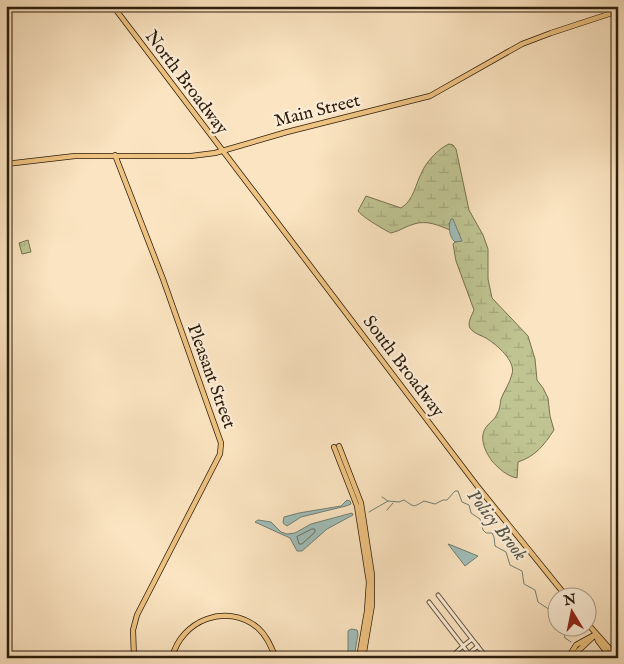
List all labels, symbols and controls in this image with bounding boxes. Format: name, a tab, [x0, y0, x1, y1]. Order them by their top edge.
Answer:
street label: North Broadway	[139, 26, 233, 140]
street label: Main Street	[272, 90, 363, 133]
street label: South Broadway	[357, 311, 449, 422]
street label: Pleasant Street	[181, 321, 240, 432]
water label: Policy Brook	[461, 485, 532, 566]
north arrow	[546, 586, 596, 636]
text: N	[561, 590, 577, 610]

